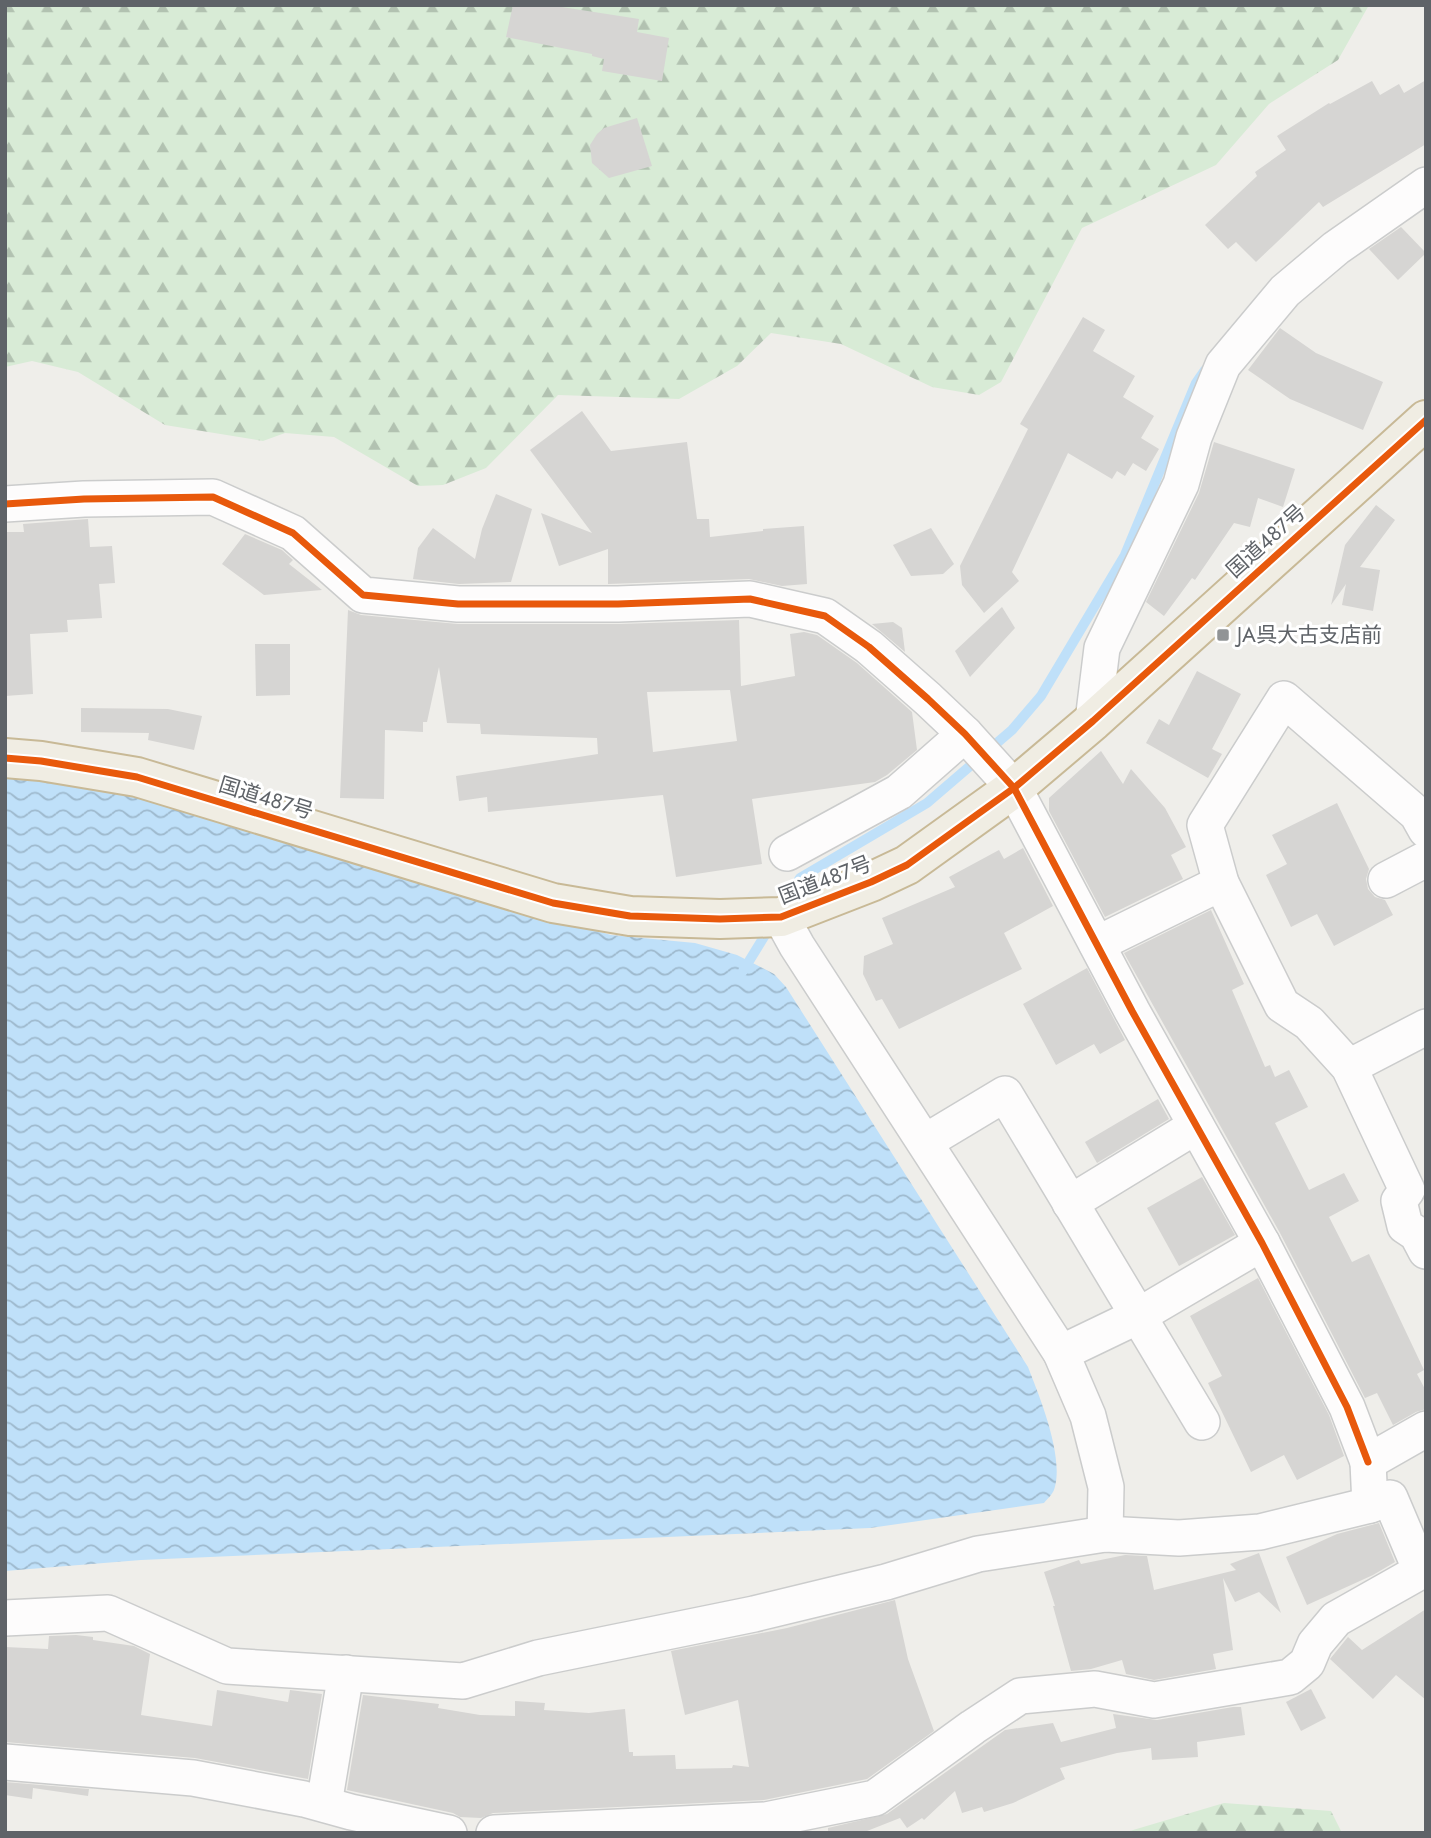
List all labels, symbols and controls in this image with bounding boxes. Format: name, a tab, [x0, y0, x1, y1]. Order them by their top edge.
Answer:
street label: 国道487号	[1220, 497, 1312, 585]
place label: JA呉大古支店前	[1234, 620, 1382, 650]
marker: JA呉大古支店前	[1215, 627, 1231, 643]
street label: 国道487号	[215, 769, 317, 827]
street label: 国道487号	[774, 849, 876, 911]

